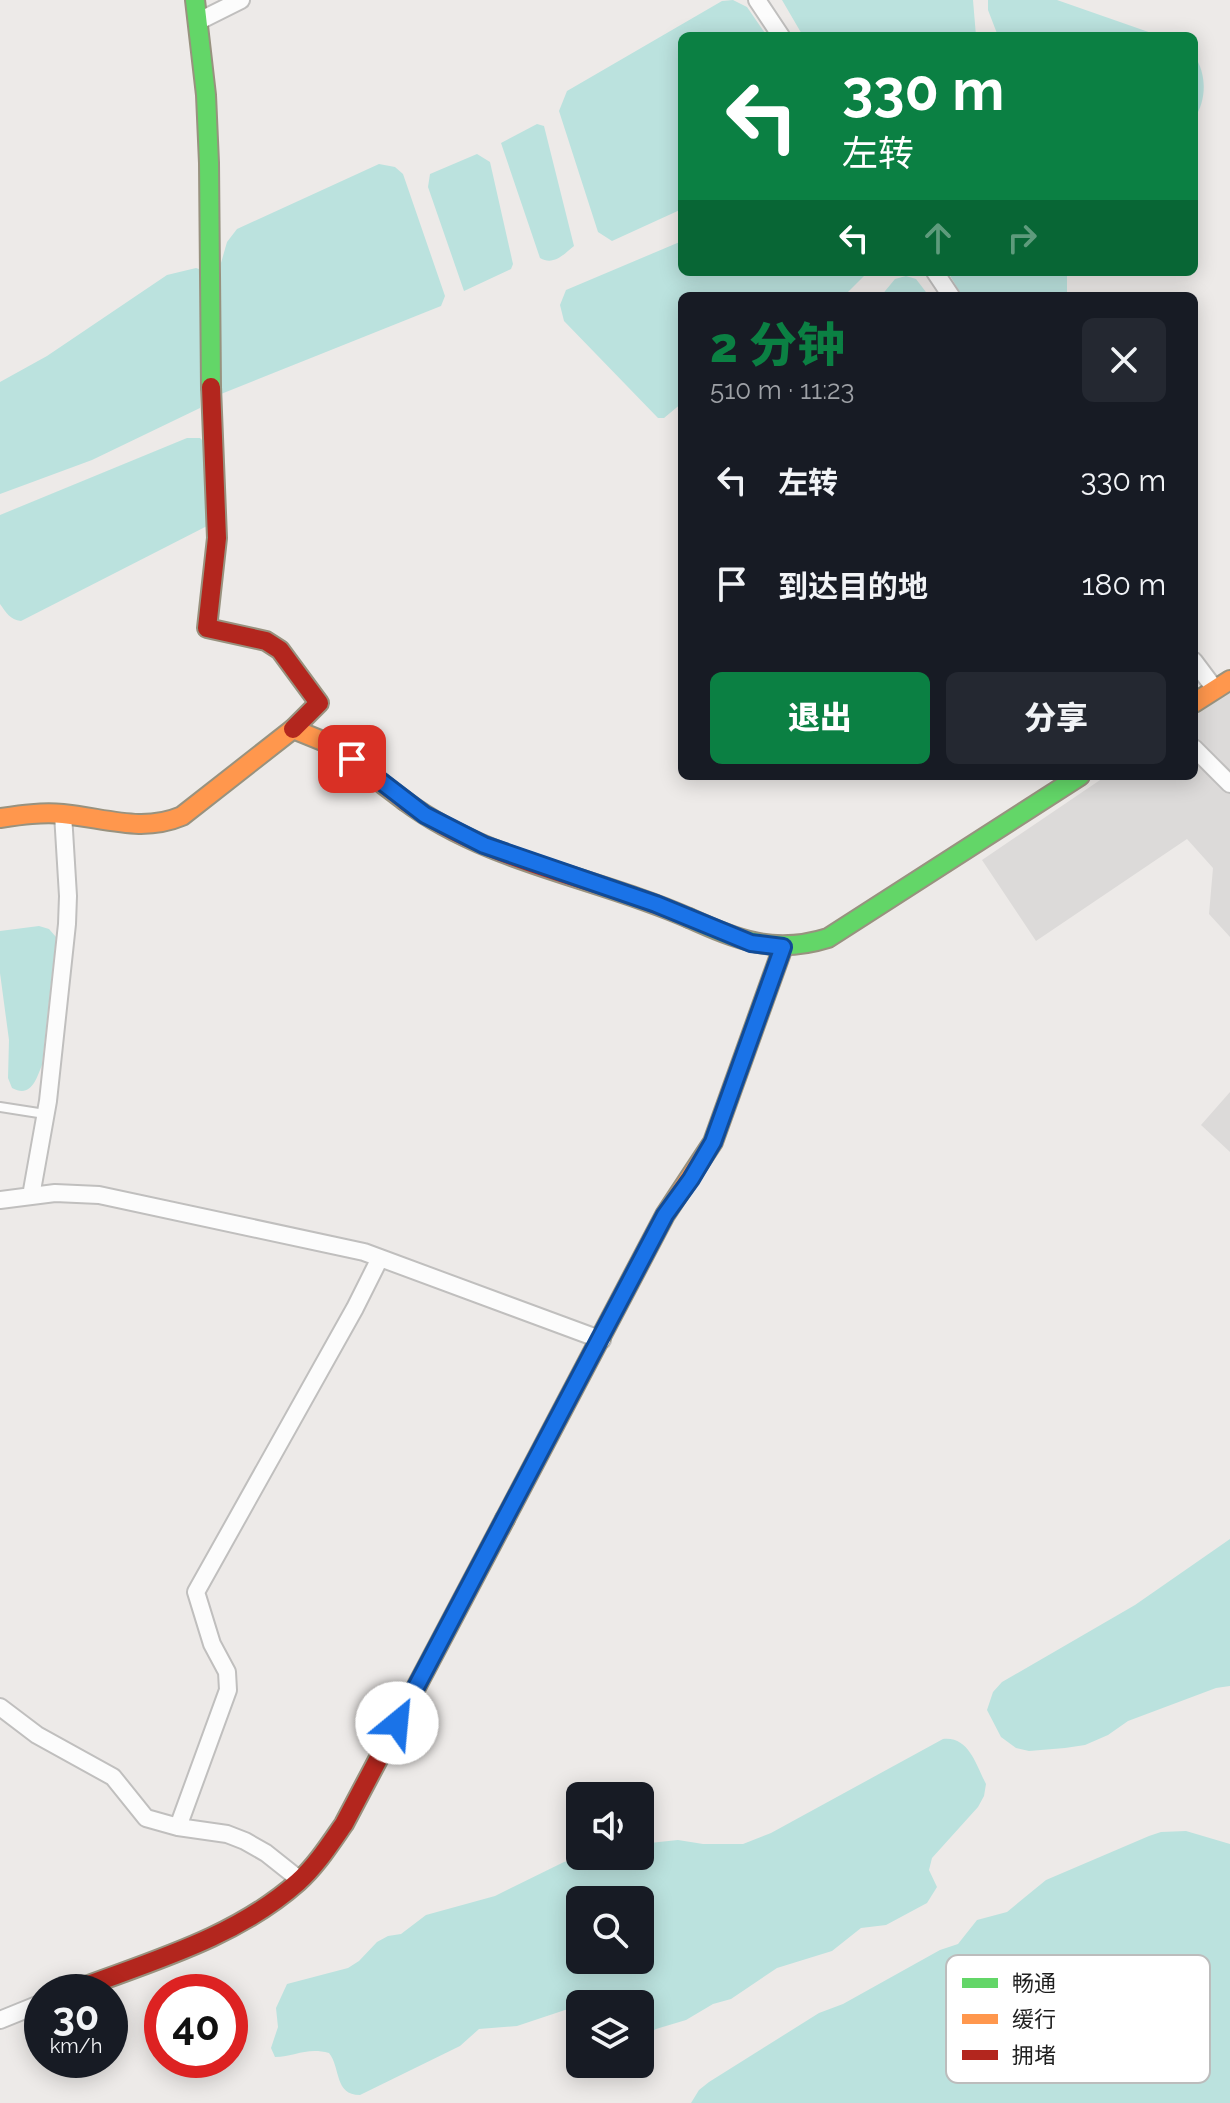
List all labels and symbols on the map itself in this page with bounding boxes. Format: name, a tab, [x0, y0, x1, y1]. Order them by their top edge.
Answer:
pin	[318, 725, 386, 793]
position arrow	[355, 1681, 439, 1765]
legend	[946, 1955, 1210, 2083]
text: 畅通	[1012, 1970, 1056, 1996]
speed limit sign: 40	[144, 1974, 248, 2078]
text: 缓行	[1012, 2006, 1056, 2032]
text: 拥堵	[1012, 2042, 1056, 2068]

